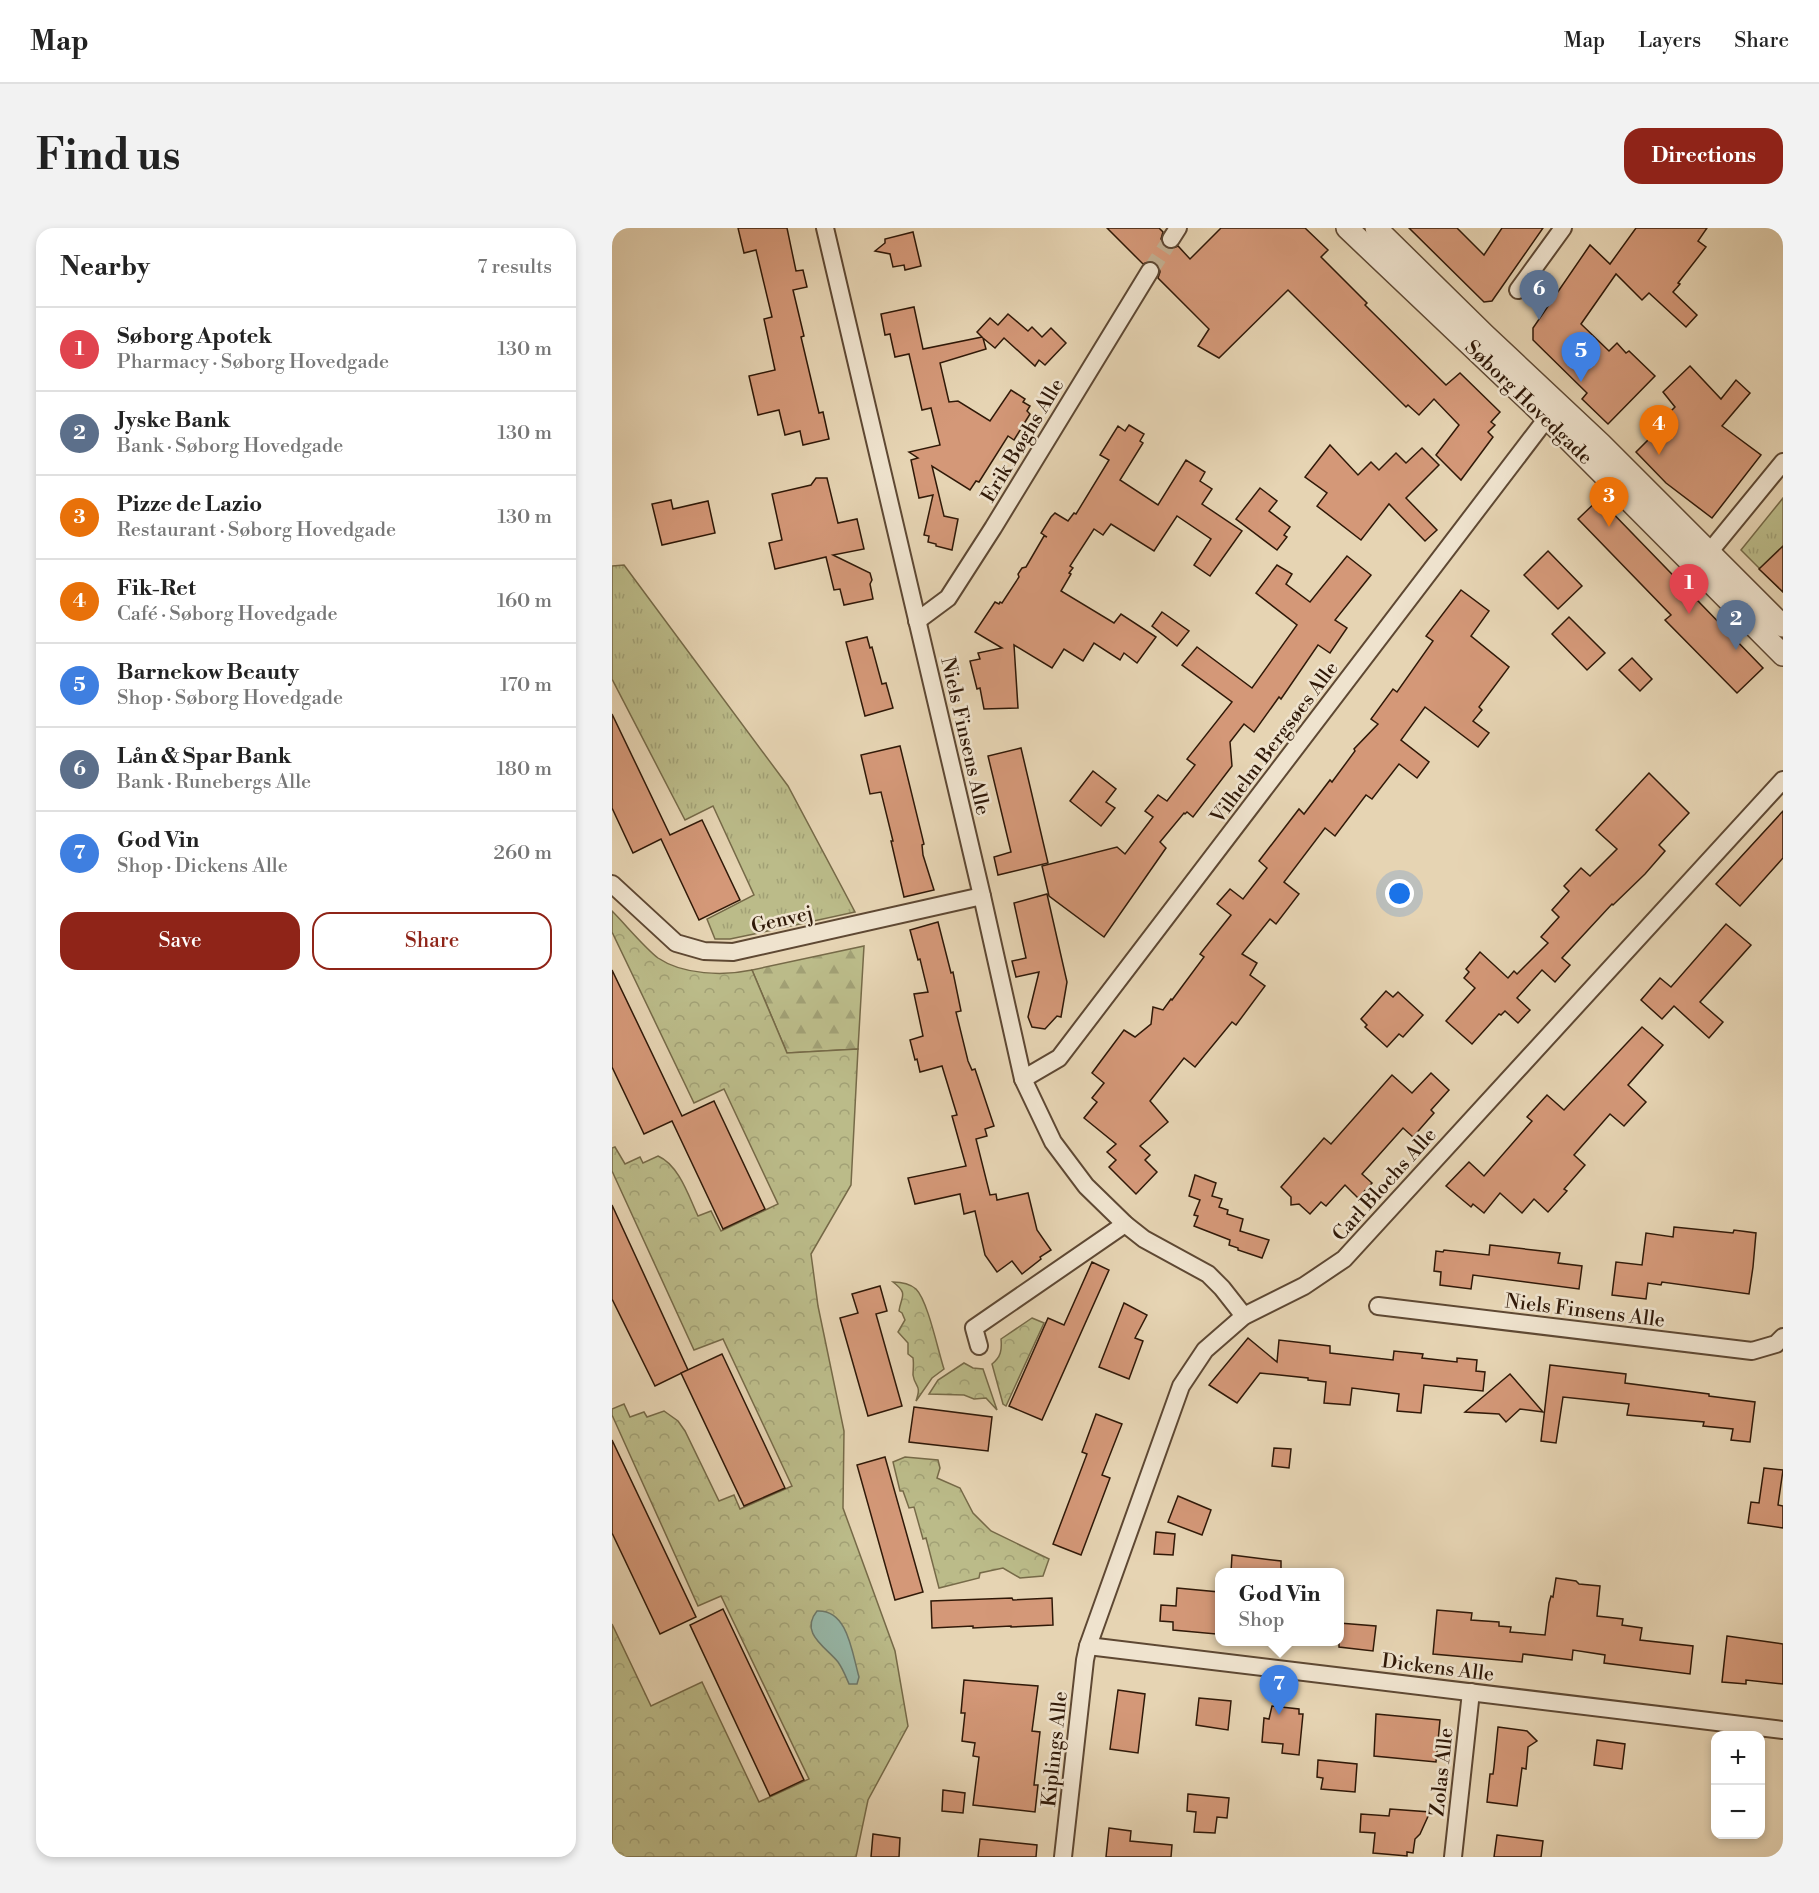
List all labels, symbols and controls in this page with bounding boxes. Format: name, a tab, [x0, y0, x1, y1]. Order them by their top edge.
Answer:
text: Map	[30, 24, 89, 59]
text: Map	[1564, 28, 1605, 54]
text: Layers	[1638, 28, 1701, 54]
text: Share	[1734, 28, 1789, 54]
button: Directions	[1624, 128, 1783, 184]
text: Find us	[36, 130, 180, 183]
text: Nearby	[60, 251, 150, 283]
text: 7 results	[477, 255, 552, 280]
pin: 6	[1520, 270, 1558, 320]
text: Søborg Apotek	[117, 323, 272, 350]
pin: 5	[1562, 332, 1600, 382]
street label: Søborg Hovedgade	[1459, 336, 1597, 471]
text: 1	[75, 337, 84, 362]
text: 130 m	[497, 337, 552, 362]
text: Pharmacy · Søborg Hovedgade	[117, 350, 389, 375]
street label: Erik Bøghs Alle	[976, 374, 1070, 507]
pin: 4	[1640, 406, 1678, 455]
text: Jyske Bank	[117, 407, 230, 434]
text: 2	[73, 421, 86, 446]
text: 130 m	[497, 421, 552, 446]
text: Bank · Søborg Hovedgade	[117, 434, 343, 459]
pin: 3	[1590, 478, 1628, 527]
text: Pizze de Lazio	[117, 491, 262, 518]
text: 3	[73, 505, 86, 530]
text: 130 m	[497, 505, 552, 530]
text: Restaurant · Søborg Hovedgade	[117, 518, 396, 543]
pin: 1	[1670, 564, 1708, 614]
text: Fik-Ret	[117, 575, 196, 602]
text: 4	[73, 589, 86, 614]
text: 160 m	[497, 589, 552, 614]
pin: 2	[1716, 600, 1756, 650]
text: Café · Søborg Hovedgade	[117, 602, 338, 627]
street label: Niels Finsens Alle	[934, 655, 995, 818]
street label: Vilhelm Bergsøes Alle	[1205, 657, 1344, 830]
text: Barnekow Beauty	[117, 659, 299, 686]
text: 5	[73, 673, 86, 698]
text: 170 m	[500, 673, 552, 698]
text: Shop · Søborg Hovedgade	[117, 686, 343, 711]
text: Lån & Spar Bank	[117, 743, 291, 770]
text: 6	[73, 757, 86, 782]
text: 180 m	[497, 757, 552, 782]
text: Bank · Runebergs Alle	[117, 770, 311, 795]
text: God Vin	[117, 827, 199, 854]
text: 7	[74, 841, 85, 866]
text: 260 m	[494, 841, 552, 866]
text: Shop · Dickens Alle	[117, 854, 288, 879]
your location	[1385, 879, 1414, 908]
street label: Genvej	[749, 901, 816, 940]
button: Save	[60, 912, 300, 970]
button: Share	[312, 912, 552, 970]
street label: Carl Blochs Alle	[1328, 1123, 1443, 1247]
street label: Niels Finsens Alle	[1503, 1289, 1666, 1334]
popup	[1215, 1568, 1344, 1646]
text: God Vin	[1238, 1581, 1321, 1608]
text: Shop	[1238, 1608, 1285, 1633]
street label: Dickens Alle	[1380, 1649, 1495, 1688]
pin: 7	[1260, 1666, 1298, 1715]
street label: Kiplings Alle	[1037, 1690, 1074, 1808]
street label: Zolas Alle	[1425, 1727, 1460, 1818]
map controls	[1711, 1731, 1765, 1839]
button: +	[1711, 1731, 1765, 1785]
button: −	[1711, 1785, 1765, 1839]

